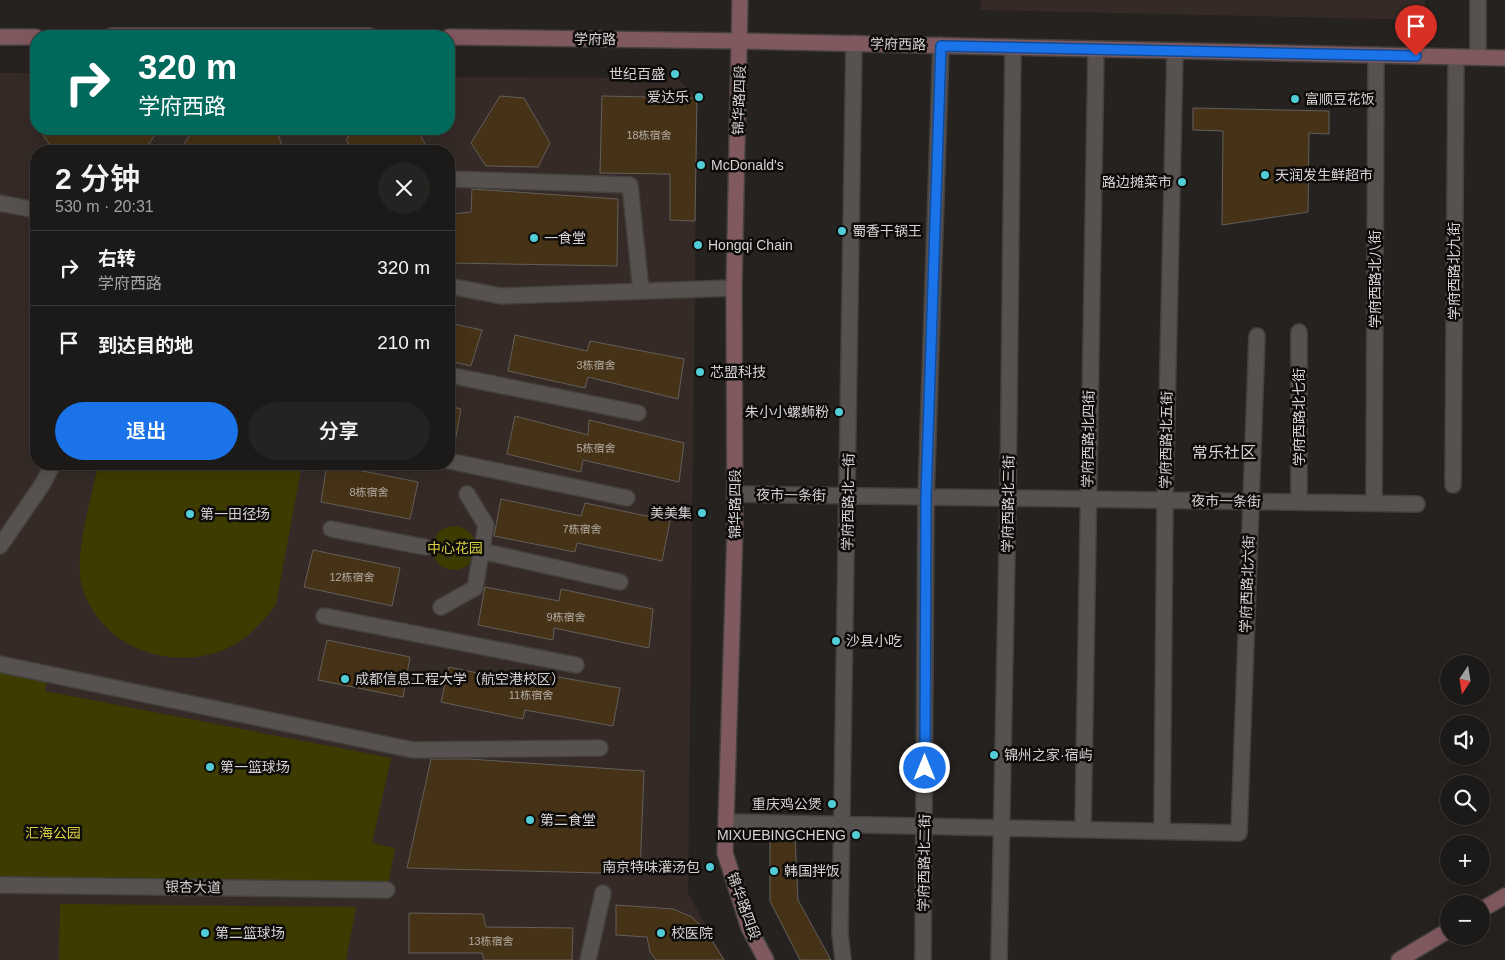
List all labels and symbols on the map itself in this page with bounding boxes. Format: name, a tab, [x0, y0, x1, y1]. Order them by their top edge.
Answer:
pin	[1395, 5, 1437, 56]
street label: 学府路	[574, 31, 616, 47]
street label: 学府西路	[870, 36, 926, 52]
street label: 锦华路四段	[730, 65, 748, 135]
place label: 世纪百盛	[609, 66, 665, 82]
marker: 世纪百盛	[669, 68, 681, 80]
place label: 爱达乐	[647, 89, 689, 105]
marker: 爱达乐	[693, 91, 705, 103]
place label: 富顺豆花饭	[1305, 91, 1375, 107]
marker: 富顺豆花饭	[1289, 93, 1301, 105]
house number: 18栋宿舍	[626, 129, 672, 141]
place label: McDonald's	[711, 157, 784, 173]
marker: McDonald's	[695, 159, 707, 171]
place label: 天润发生鲜超市	[1275, 167, 1373, 183]
marker: 天润发生鲜超市	[1259, 169, 1271, 181]
place label: 路边摊菜市	[1102, 174, 1172, 190]
marker: 路边摊菜市	[1176, 176, 1188, 188]
street label: 学府西路北九街	[1446, 222, 1462, 320]
place label: 蜀香干锅王	[852, 223, 922, 239]
marker: 蜀香干锅王	[836, 225, 848, 237]
place label: 一食堂	[544, 230, 586, 246]
street label: 学府西路北八街	[1367, 230, 1383, 328]
marker: 一食堂	[528, 232, 540, 244]
place label: Hongqi Chain	[708, 237, 793, 253]
marker: Hongqi Chain	[692, 239, 704, 251]
house number: 3栋宿舍	[576, 359, 616, 371]
place label: 芯盟科技	[710, 364, 766, 380]
marker: 芯盟科技	[694, 366, 706, 378]
street label: 学府西路北七街	[1291, 368, 1307, 466]
street label: 学府西路北四街	[1079, 390, 1097, 488]
street label: 学府西路北五街	[1157, 391, 1175, 489]
place label: 朱小小螺蛳粉	[745, 404, 829, 420]
marker: 朱小小螺蛳粉	[833, 406, 845, 418]
house number: 5栋宿舍	[576, 442, 616, 454]
district label: 常乐社区	[1192, 444, 1256, 461]
street label: 学府西路北一街	[839, 453, 857, 551]
street label: 学府西路北三街	[999, 455, 1017, 553]
street label: 锦华路四段	[727, 469, 743, 539]
house number: 8栋宿舍	[349, 486, 389, 498]
street label: 夜市一条街	[756, 486, 826, 504]
street label: 夜市一条街	[1191, 492, 1261, 510]
place label: 美美集	[650, 505, 692, 521]
place label: 第一田径场	[200, 506, 270, 522]
marker: 美美集	[696, 507, 708, 519]
marker: 第一田径场	[184, 508, 196, 520]
house number: 7栋宿舍	[562, 523, 602, 535]
street label: 学府西路北六街	[1237, 535, 1257, 633]
park label: 中心花园	[427, 540, 483, 556]
house number: 12栋宿舍	[329, 571, 375, 583]
house number: 9栋宿舍	[546, 611, 586, 623]
place label: 沙县小吃	[846, 633, 902, 649]
marker: 沙县小吃	[830, 635, 842, 647]
north arrow	[1440, 655, 1490, 705]
place label: 成都信息工程大学（航空港校区）	[355, 671, 565, 687]
marker: 成都信息工程大学（航空港校区）	[339, 673, 351, 685]
house number: 11栋宿舍	[509, 689, 553, 701]
position arrow	[898, 741, 950, 793]
place label: 锦州之家·宿屿	[1004, 747, 1093, 763]
marker: 锦州之家·宿屿	[988, 749, 1000, 761]
place label: 第一篮球场	[220, 759, 290, 775]
marker: 第一篮球场	[204, 761, 216, 773]
place label: 重庆鸡公煲	[752, 796, 822, 812]
marker: 重庆鸡公煲	[826, 798, 838, 810]
place label: 第二食堂	[540, 812, 596, 828]
marker: 第二食堂	[524, 814, 536, 826]
street label: 学府西路北二街	[915, 814, 933, 912]
park label: 汇海公园	[25, 825, 81, 841]
place label: MIXUEBINGCHENG	[717, 827, 846, 843]
marker: MIXUEBINGCHENG	[850, 829, 862, 841]
place label: 南京特味灌汤包	[602, 859, 700, 875]
marker: 南京特味灌汤包	[704, 861, 716, 873]
place label: 韩国拌饭	[784, 863, 840, 879]
marker: 韩国拌饭	[768, 865, 780, 877]
street label: 锦华路四段	[725, 870, 763, 942]
street label: 银杏大道	[165, 879, 221, 895]
place label: 第二篮球场	[215, 925, 285, 941]
place label: 校医院	[671, 925, 713, 941]
marker: 第二篮球场	[199, 927, 211, 939]
marker: 校医院	[655, 927, 667, 939]
house number: 13栋宿舍	[468, 935, 514, 947]

